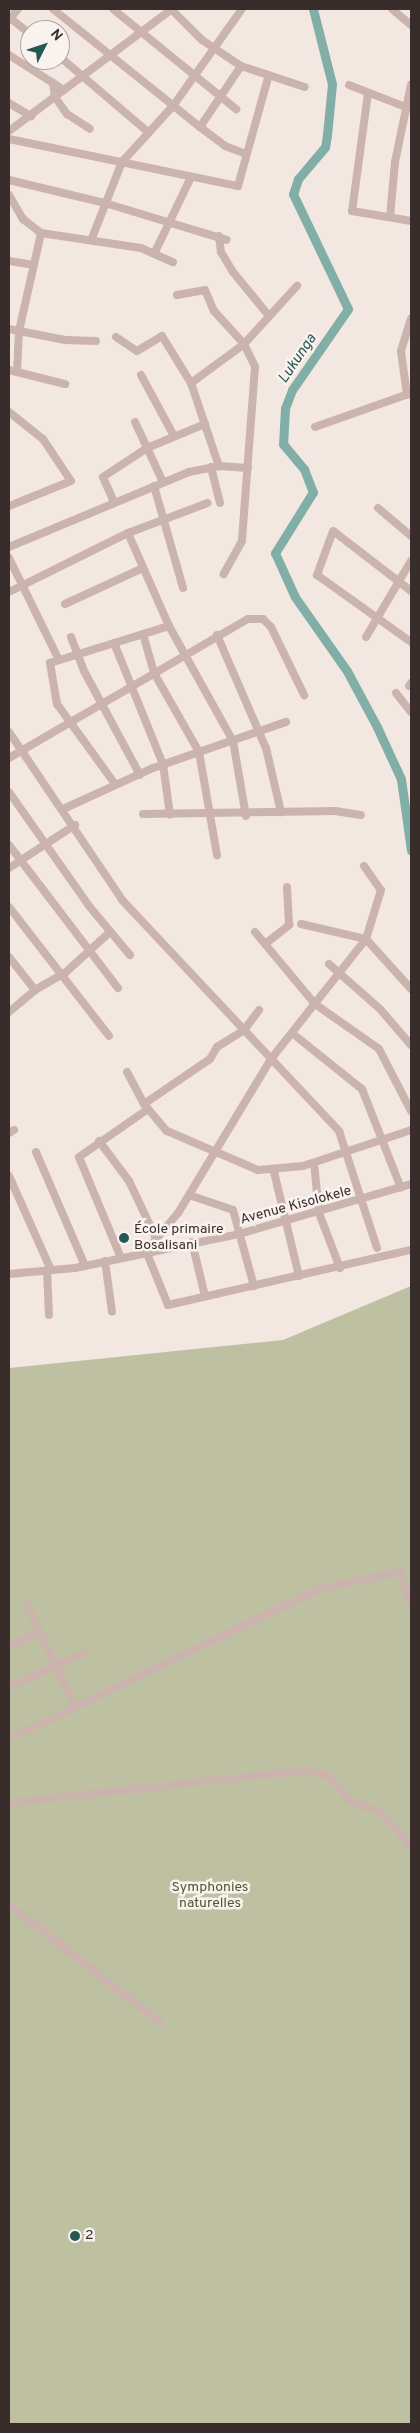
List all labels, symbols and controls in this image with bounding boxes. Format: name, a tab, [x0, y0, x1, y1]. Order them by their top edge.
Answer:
north arrow	[20, 20, 70, 70]
text: N	[46, 26, 66, 45]
water label: Lukunga	[275, 331, 321, 387]
street label: Avenue Kisolokele	[239, 1183, 353, 1229]
place label: École primaire Bosalisani	[134, 1222, 224, 1254]
marker: École primaire Bosalisani	[118, 1232, 130, 1244]
park label: Symphonies naturelles	[172, 1880, 248, 1912]
place label: 2	[85, 2228, 94, 2244]
marker: 2	[69, 2230, 81, 2242]

